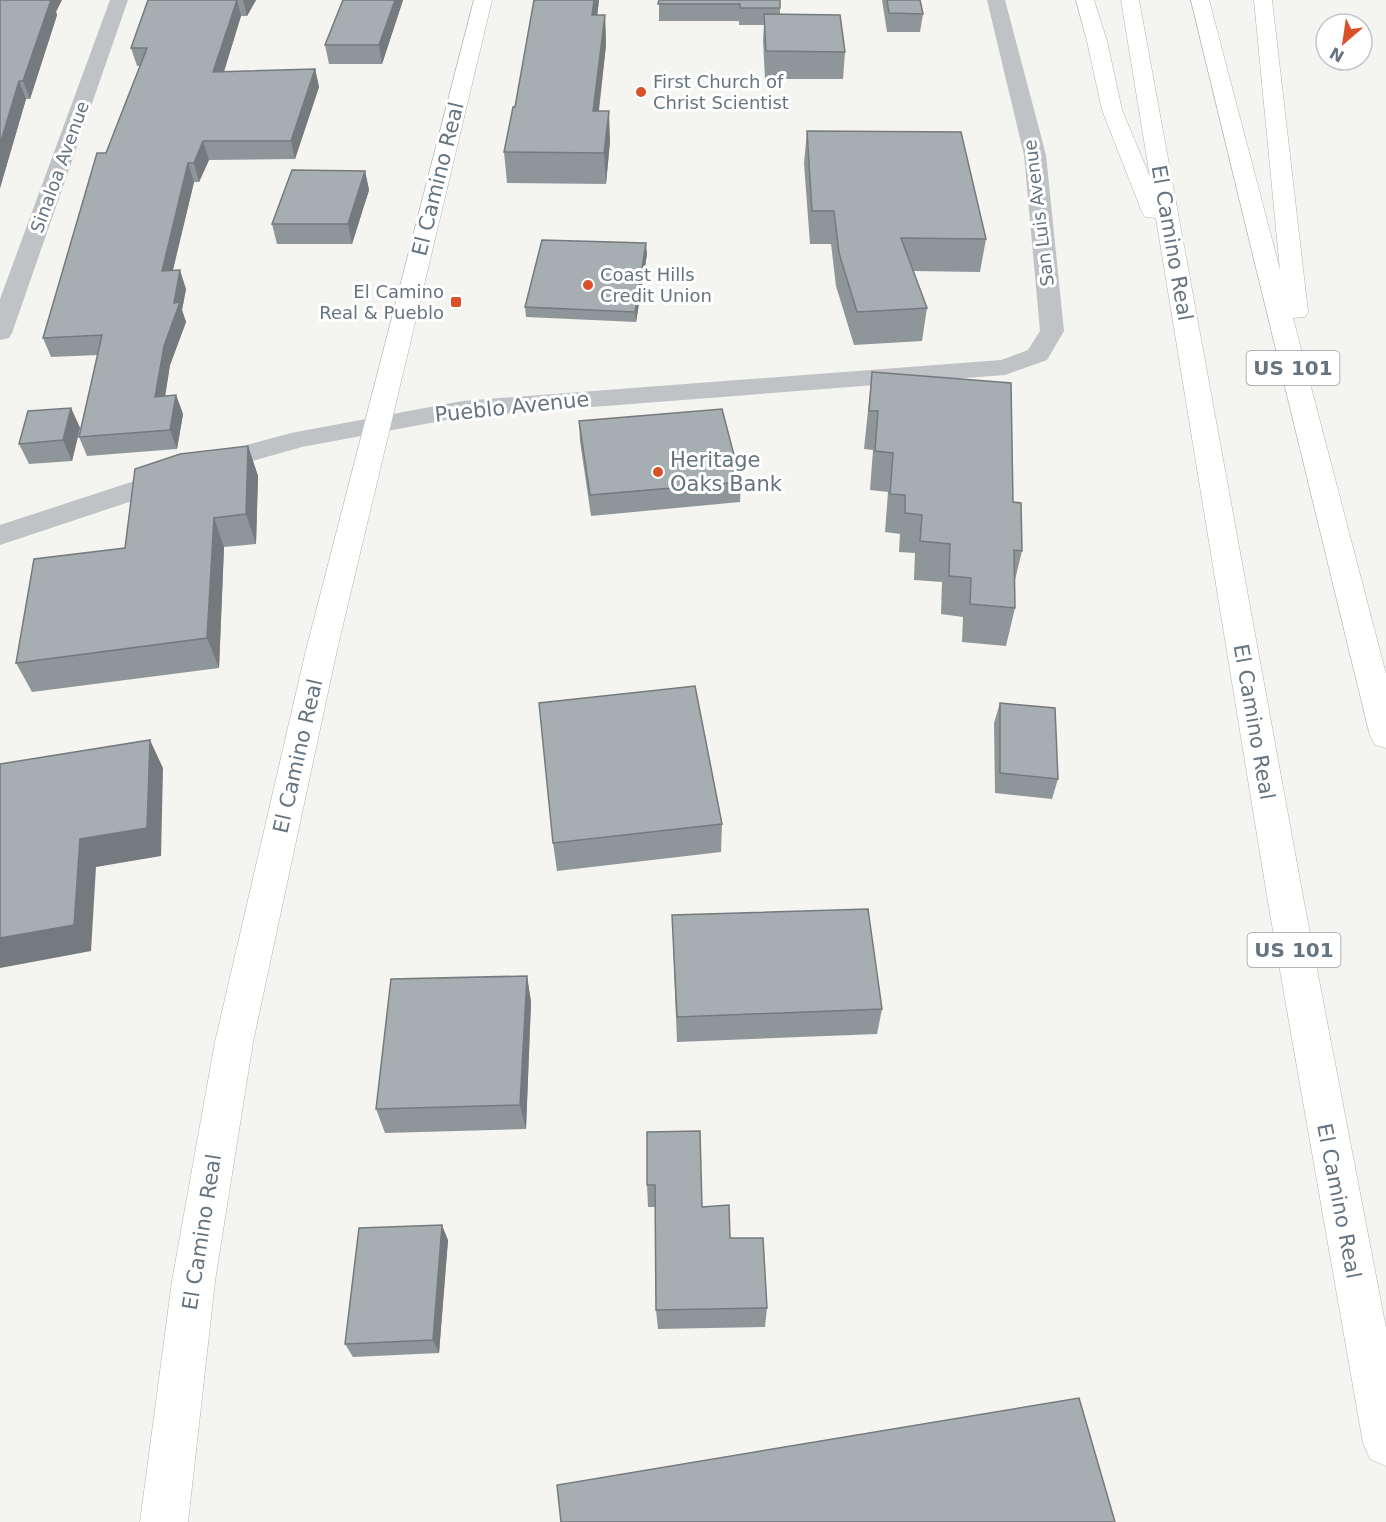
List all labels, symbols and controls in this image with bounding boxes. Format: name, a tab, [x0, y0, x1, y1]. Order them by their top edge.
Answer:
north arrow	[1314, 12, 1374, 72]
text: N	[1327, 43, 1347, 66]
place label: First Church of Christ Scientist	[653, 71, 789, 113]
marker: First Church of Christ Scientist	[634, 85, 648, 99]
street label: Sinaloa Avenue	[26, 98, 93, 236]
street label: El Camino Real	[407, 100, 469, 258]
street label: San Luis Avenue	[1019, 138, 1058, 288]
street label: El Camino Real	[1146, 163, 1198, 323]
place label: Coast Hills Credit Union	[600, 264, 712, 306]
marker: Coast Hills Credit Union	[581, 278, 595, 292]
place label: El Camino Real & Pueblo	[319, 281, 444, 323]
marker: El Camino Real & Pueblo	[449, 295, 463, 309]
road number: US 101	[1246, 351, 1340, 385]
street label: Pueblo Avenue	[434, 387, 590, 427]
place label: Heritage Oaks Bank	[670, 448, 783, 496]
marker: Heritage Oaks Bank	[651, 465, 665, 479]
street label: El Camino Real	[1228, 642, 1280, 802]
street label: El Camino Real	[269, 676, 327, 836]
road number: US 101	[1248, 933, 1340, 967]
street label: El Camino Real	[1312, 1121, 1366, 1281]
street label: El Camino Real	[178, 1152, 226, 1312]

